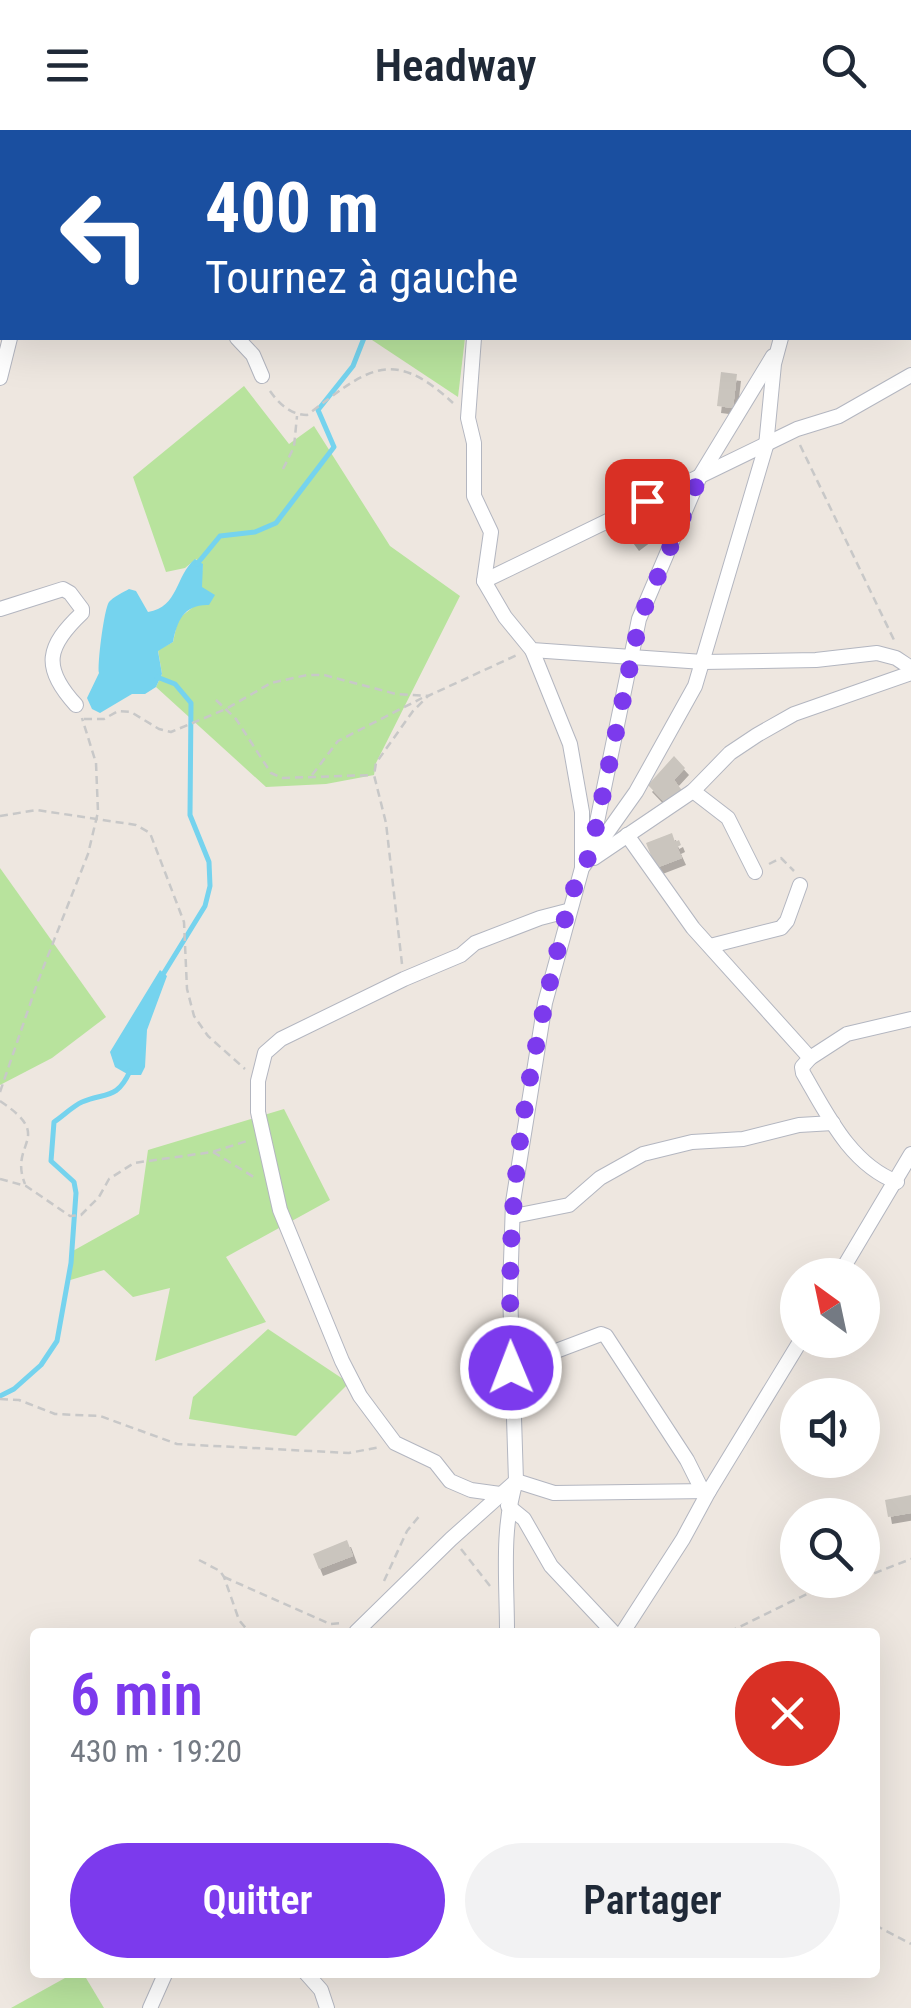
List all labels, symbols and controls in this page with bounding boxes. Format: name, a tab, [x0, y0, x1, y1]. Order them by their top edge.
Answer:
icon: menu	[40, 38, 95, 93]
icon: search	[816, 38, 871, 93]
text: Headway	[374, 39, 537, 92]
text: 400 m	[205, 167, 379, 249]
icon: left	[40, 170, 170, 300]
text: Tournez à gauche	[205, 251, 518, 304]
pin	[605, 459, 690, 544]
icon: arrive	[620, 474, 675, 529]
north arrow	[780, 1258, 880, 1358]
map controls	[780, 1258, 880, 1598]
position arrow	[459, 1316, 563, 1420]
button: sound	[780, 1378, 880, 1478]
button: search	[780, 1498, 880, 1598]
text: 6 min	[70, 1659, 203, 1730]
button: close	[735, 1661, 840, 1766]
text: 430 m · 19:20	[70, 1732, 242, 1770]
button: Quitter	[70, 1843, 445, 1958]
button: Partager	[465, 1843, 840, 1958]

